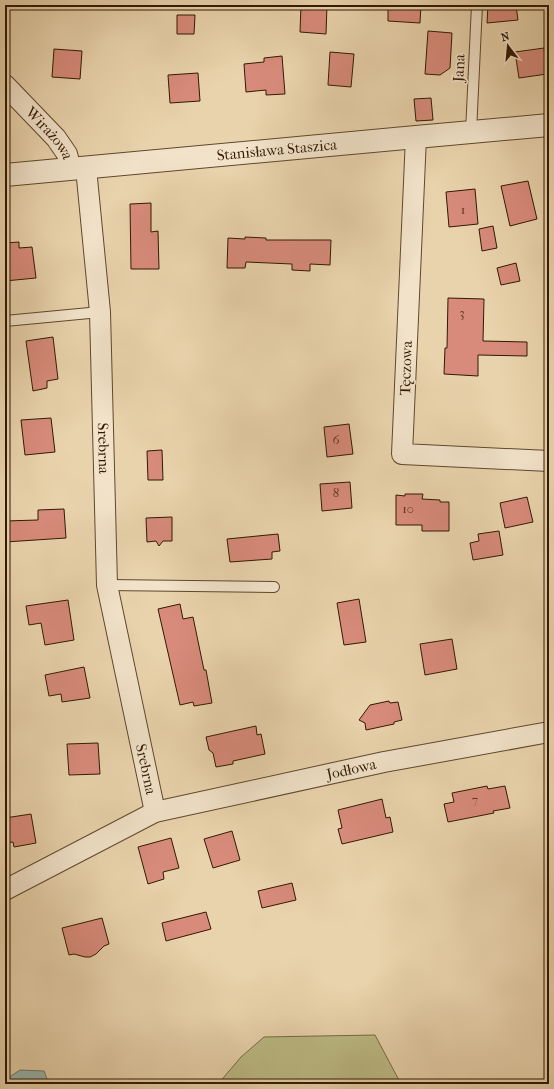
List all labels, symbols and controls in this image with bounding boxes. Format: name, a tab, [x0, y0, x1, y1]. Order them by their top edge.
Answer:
north arrow	[488, 26, 528, 66]
text: N	[500, 29, 512, 44]
street label: Jana	[449, 53, 469, 83]
street label: Wirażowa	[21, 102, 77, 162]
street label: Stanisława Staszica	[216, 135, 339, 164]
house number: 1	[461, 202, 465, 217]
house number: 3	[459, 305, 465, 320]
street label: Tęczowa	[396, 339, 416, 396]
street label: Srebrna	[94, 422, 113, 475]
house number: 6	[332, 432, 340, 447]
house number: 8	[333, 485, 339, 500]
house number: 10	[402, 501, 414, 516]
street label: Srebrna	[132, 742, 160, 797]
street label: Jodłowa	[324, 755, 379, 784]
house number: 7	[472, 792, 478, 807]

